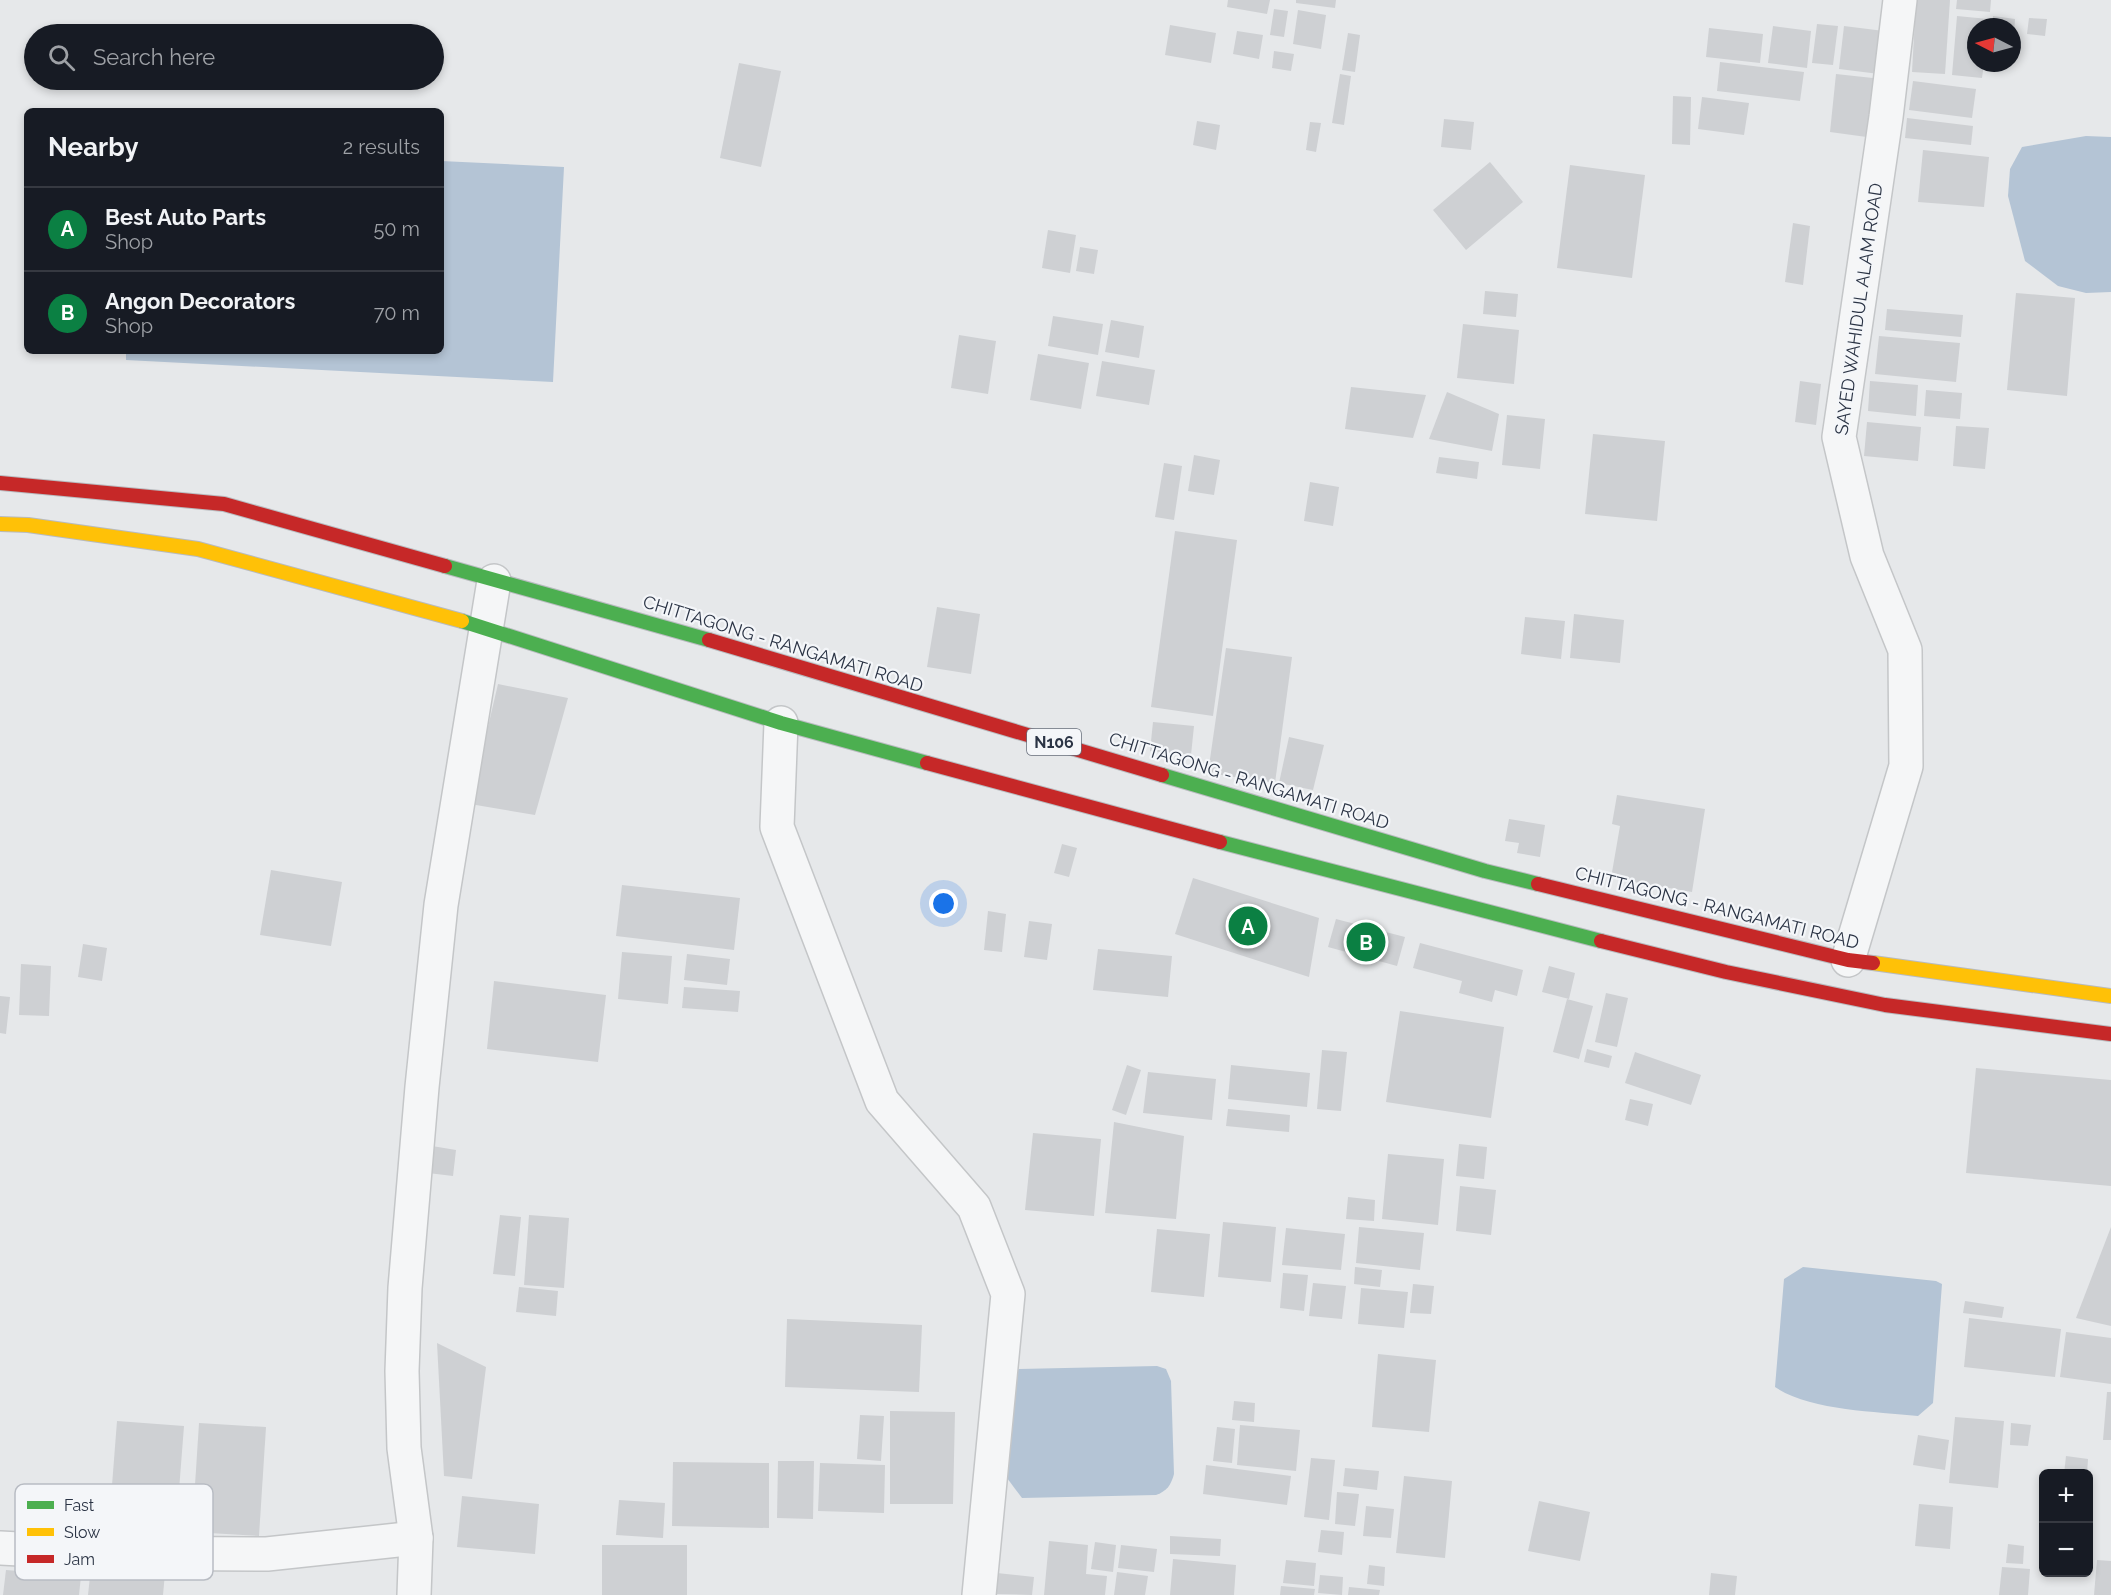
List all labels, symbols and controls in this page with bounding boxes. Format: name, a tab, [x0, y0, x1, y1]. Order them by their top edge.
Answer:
north arrow	[1967, 18, 2021, 72]
search box	[24, 24, 444, 90]
icon: search	[45, 41, 78, 74]
text: Search here	[93, 44, 215, 70]
text: Nearby	[48, 132, 138, 162]
text: 2 results	[343, 135, 420, 159]
street label: SAYED WAHIDUL ALAM ROAD	[1830, 182, 1887, 436]
text: Best Auto Parts	[105, 204, 266, 230]
text: A	[61, 217, 74, 241]
text: 50 m	[373, 217, 420, 241]
text: Shop	[105, 230, 153, 254]
text: Angon Decorators	[105, 288, 295, 314]
text: B	[61, 301, 74, 325]
text: 70 m	[374, 301, 420, 325]
text: Shop	[105, 314, 153, 338]
street label: CHITTAGONG - RANGAMATI ROAD	[640, 591, 926, 696]
street label: CHITTAGONG - RANGAMATI ROAD	[1106, 728, 1392, 833]
road number: N106	[1027, 729, 1081, 755]
street label: CHITTAGONG - RANGAMATI ROAD	[1573, 862, 1861, 953]
your location	[929, 889, 958, 918]
pin: A	[1228, 904, 1268, 948]
pin: B	[1346, 920, 1386, 964]
map controls	[2039, 1469, 2093, 1577]
button: +	[2039, 1469, 2093, 1523]
legend	[15, 1484, 213, 1580]
text: Fast	[64, 1496, 95, 1515]
text: Slow	[64, 1523, 100, 1542]
button: −	[2039, 1523, 2093, 1577]
text: Jam	[64, 1550, 95, 1569]

